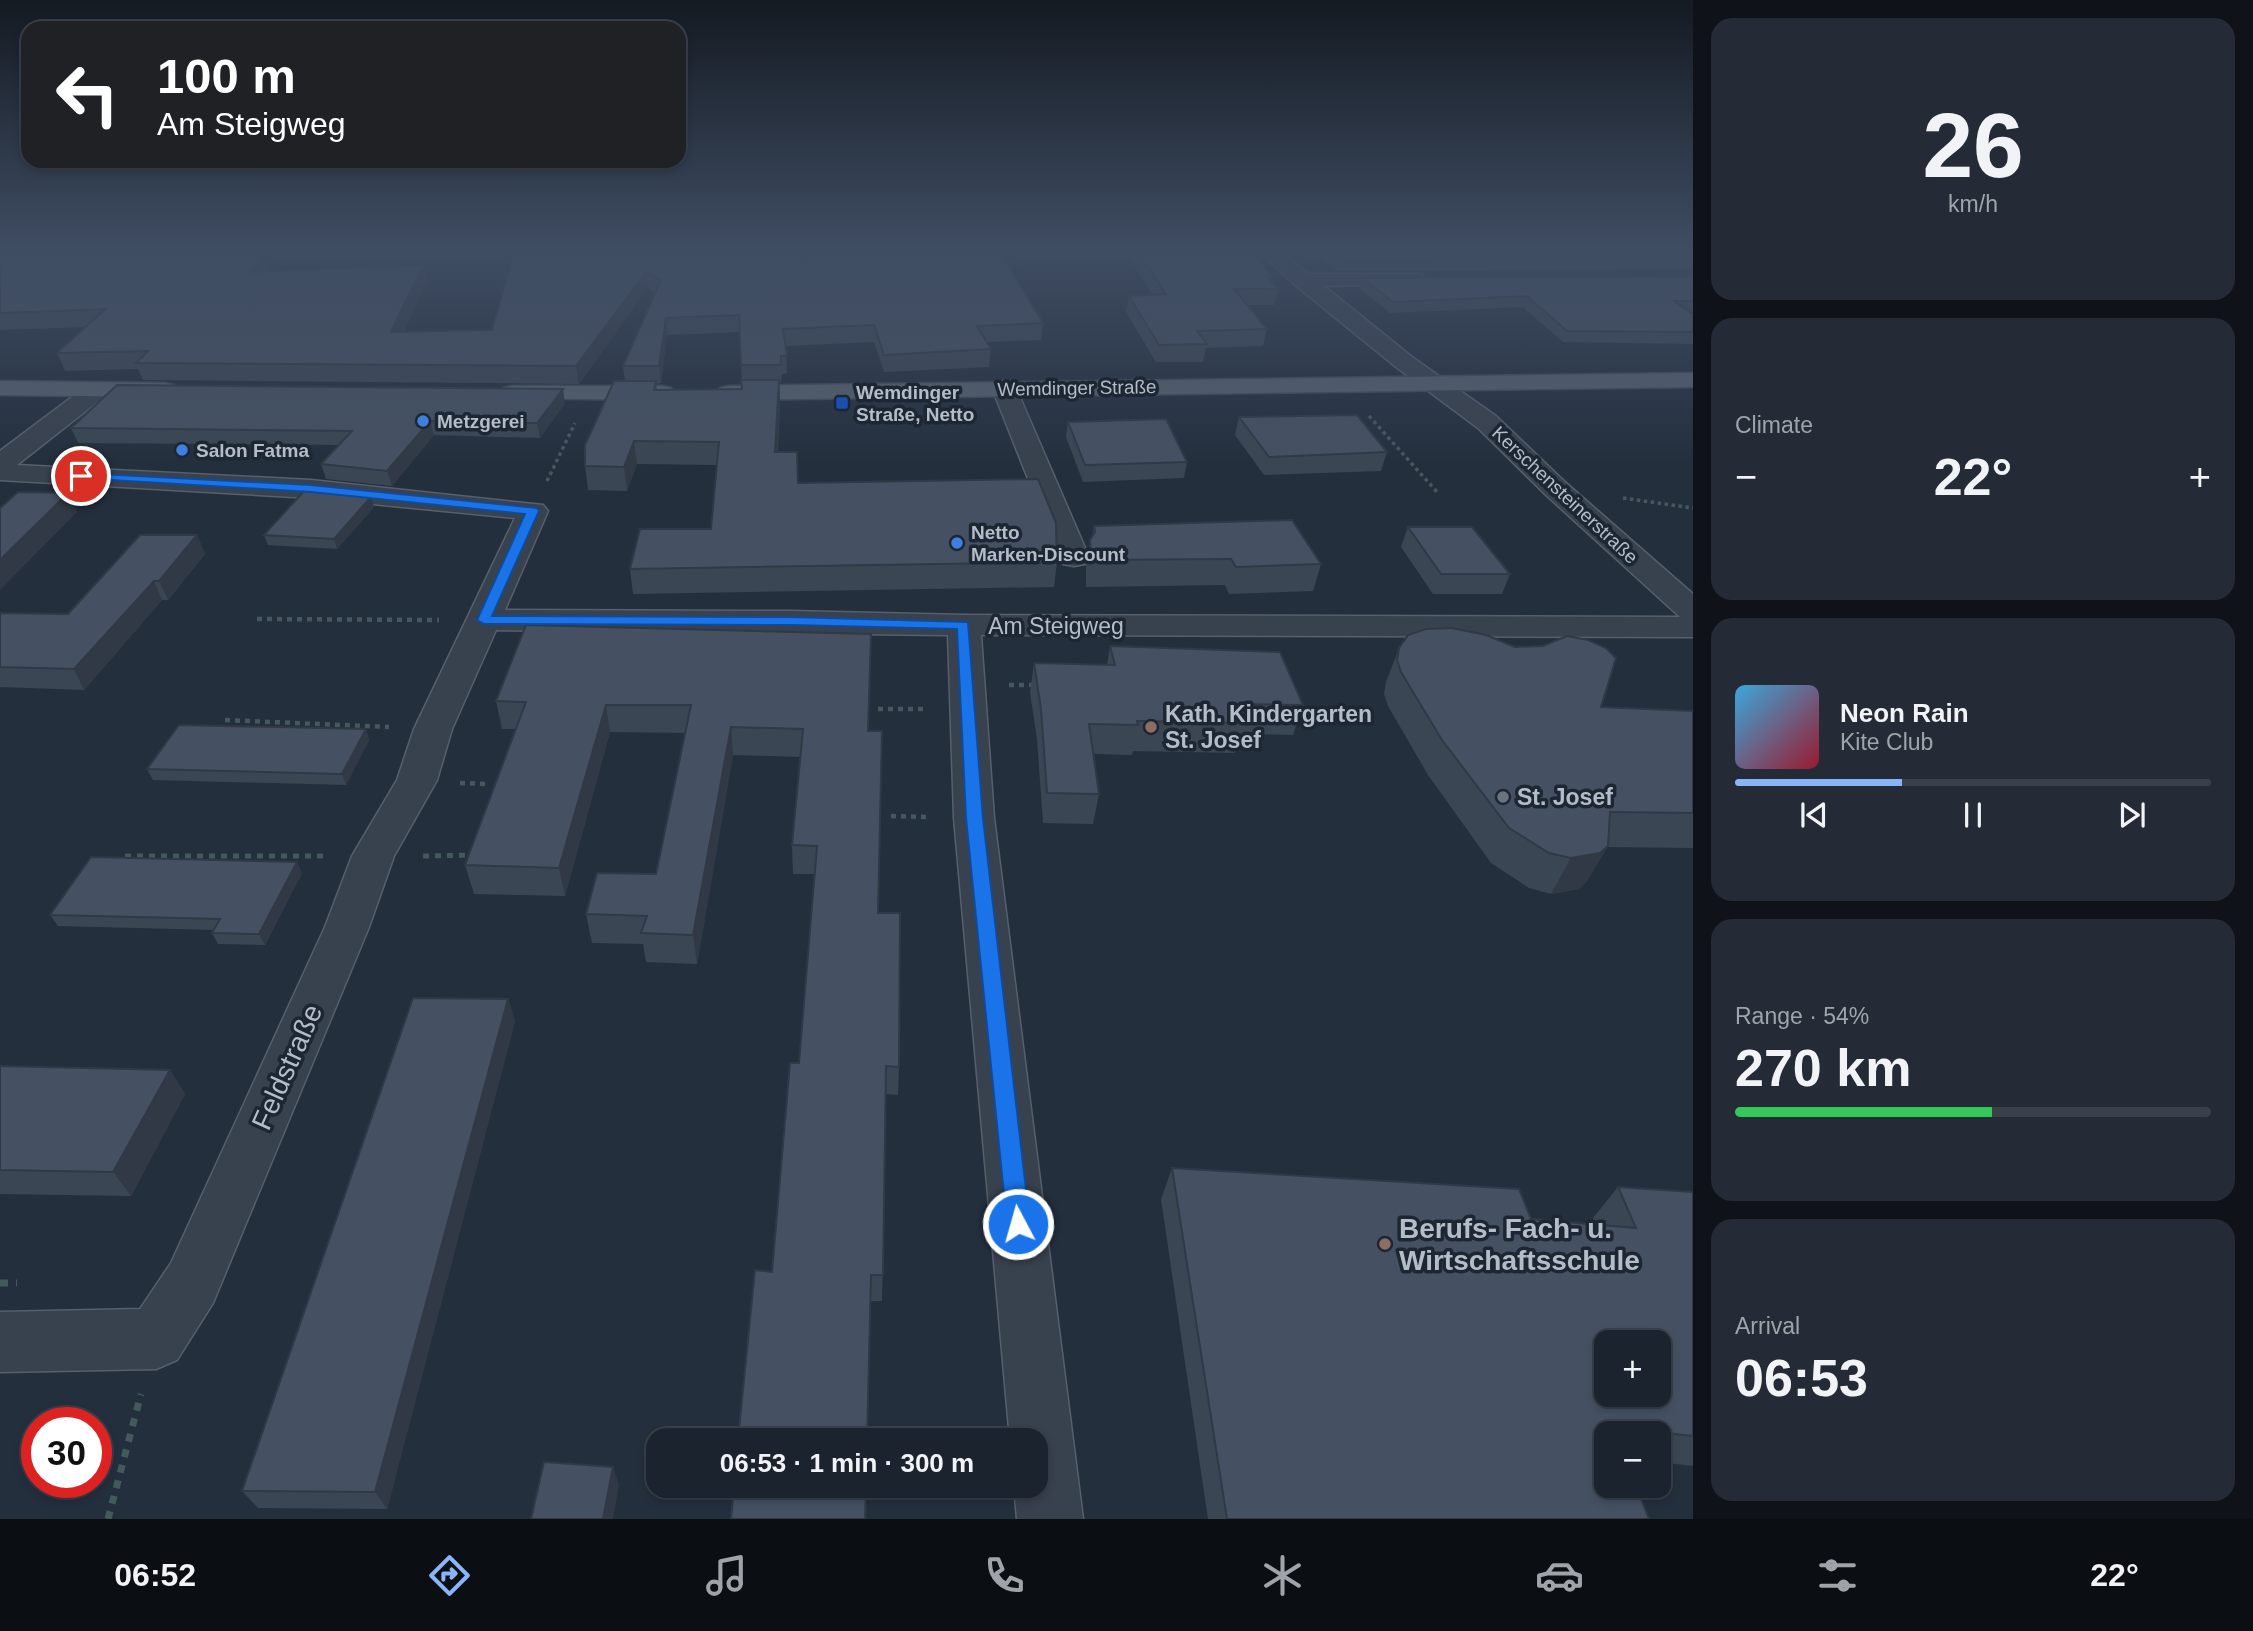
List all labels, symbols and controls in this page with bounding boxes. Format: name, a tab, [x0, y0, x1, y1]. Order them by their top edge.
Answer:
icon: left	[42, 49, 133, 140]
text: 100 m	[157, 49, 296, 103]
text: 26	[1922, 95, 2024, 196]
text: Am Steigweg	[157, 106, 346, 142]
text: km/h	[1948, 191, 1998, 217]
street label: Wemdinger Straße	[997, 376, 1157, 400]
place label: Wemdinger Straße, Netto	[856, 382, 974, 425]
marker: Wemdinger Straße, Netto	[834, 395, 850, 411]
place label: Metzgerei	[437, 411, 525, 432]
text: Climate	[1735, 412, 1813, 438]
marker: Metzgerei	[415, 413, 431, 429]
street label: Kerschensteinerstraße	[1488, 422, 1642, 568]
place label: Salon Fatma	[196, 440, 309, 461]
marker: Salon Fatma	[174, 442, 190, 458]
pin	[51, 446, 111, 506]
text: 22°	[1934, 448, 2012, 506]
text: −	[1735, 456, 1757, 498]
text: +	[2189, 456, 2211, 498]
icon: arrive	[62, 457, 100, 495]
place label: Netto Marken-Discount	[971, 522, 1126, 565]
marker: Netto Marken-Discount	[949, 535, 965, 551]
street label: Am Steigweg	[988, 613, 1124, 639]
text: Neon Rain	[1840, 698, 1969, 728]
place label: Kath. Kindergarten St. Josef	[1165, 701, 1372, 753]
marker: Kath. Kindergarten St. Josef	[1143, 719, 1159, 735]
text: Kite Club	[1840, 729, 1933, 755]
place label: St. Josef	[1517, 784, 1613, 810]
marker: St. Josef	[1495, 789, 1511, 805]
icon: previous	[1795, 796, 1833, 834]
icon: pause	[1954, 796, 1992, 834]
icon: next	[2113, 796, 2151, 834]
street label: Feldstraße	[246, 1000, 328, 1134]
text: Range · 54%	[1735, 1003, 1869, 1029]
text: 270 km	[1735, 1039, 1911, 1097]
position arrow	[981, 1187, 1055, 1261]
place label: Berufs- Fach- u. Wirtschaftsschule	[1399, 1213, 1640, 1276]
marker: Berufs- Fach- u. Wirtschaftsschule	[1377, 1236, 1393, 1252]
text: Arrival	[1735, 1313, 1800, 1339]
map controls	[1594, 1330, 1671, 1498]
button: +	[1594, 1330, 1671, 1407]
text: 06:53	[1735, 1349, 1868, 1407]
speed limit sign: 30	[21, 1407, 112, 1498]
button: −	[1594, 1421, 1671, 1498]
text: 06:53 · 1 min · 300 m	[720, 1448, 974, 1478]
icon: directions	[425, 1551, 474, 1600]
icon: music	[702, 1551, 751, 1600]
icon: phone	[980, 1551, 1029, 1600]
icon: climate	[1258, 1551, 1307, 1600]
icon: car	[1535, 1551, 1584, 1600]
icon: filters	[1813, 1551, 1862, 1600]
text: 06:52	[114, 1557, 196, 1593]
text: 22°	[2090, 1557, 2139, 1593]

